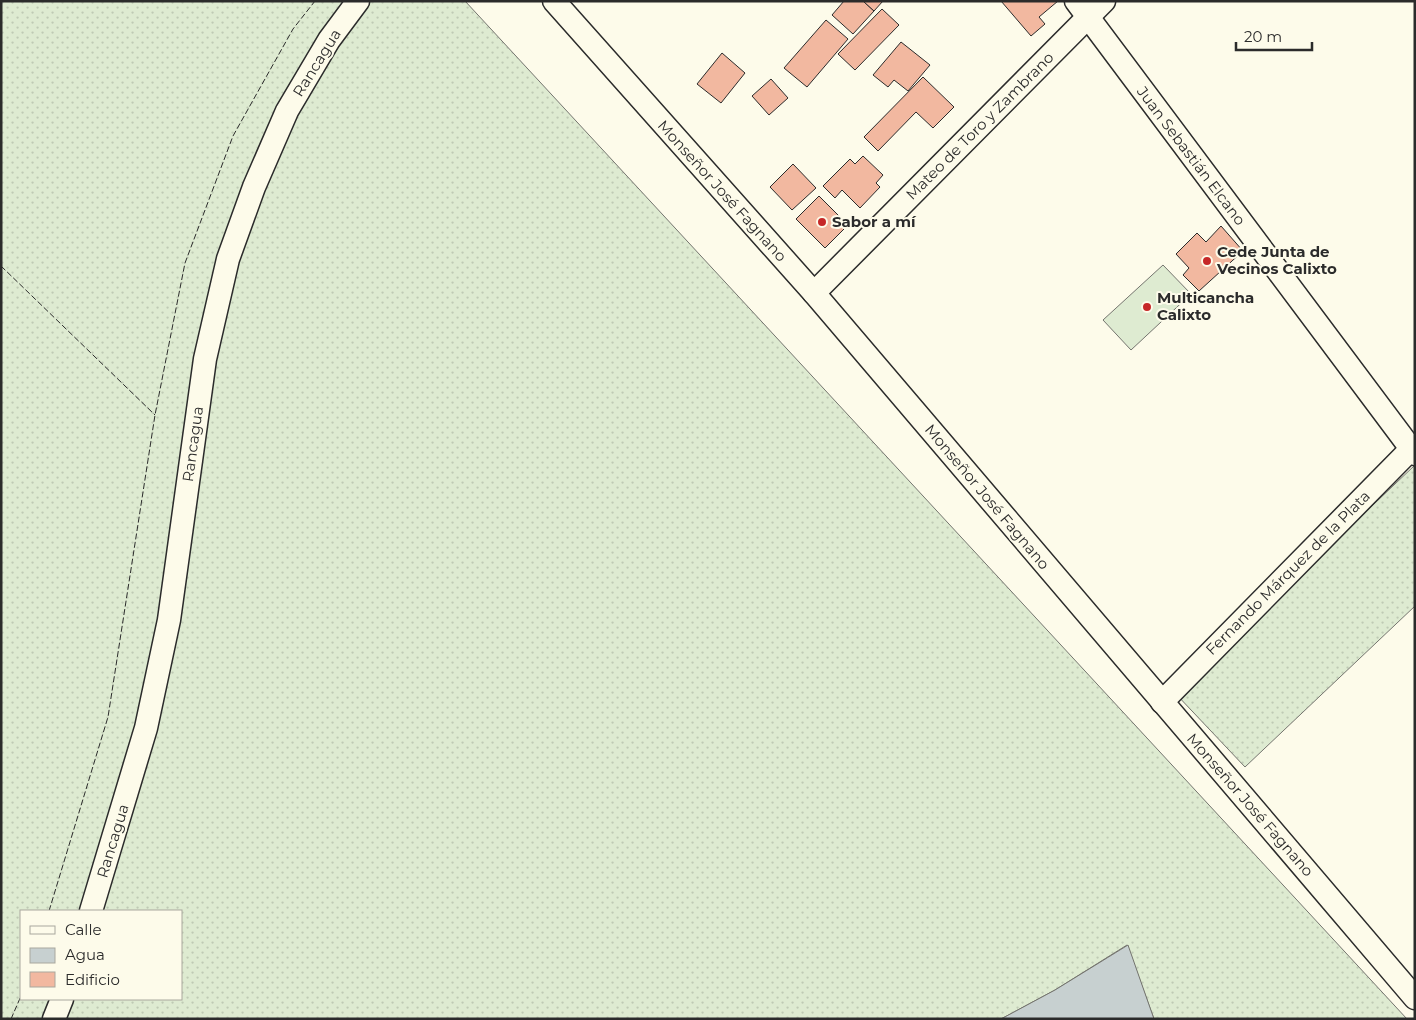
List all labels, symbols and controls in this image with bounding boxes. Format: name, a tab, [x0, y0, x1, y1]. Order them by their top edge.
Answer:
scale bar	[1236, 20, 1312, 52]
street label: Rancagua	[288, 25, 345, 100]
text: 20 m	[1244, 27, 1282, 46]
street label: Mateo de Toro y Zambrano	[902, 48, 1058, 204]
street label: Juan Sebastián Elcano	[1132, 82, 1250, 229]
street label: Monseñor José Fagnano	[654, 116, 791, 265]
place label: Sabor a mí	[832, 212, 917, 231]
marker: Sabor a mí	[816, 216, 828, 228]
place label: Cede Junta de Vecinos Calixto	[1216, 242, 1337, 278]
marker: Cede Junta de Vecinos Calixto	[1201, 255, 1213, 267]
place label: Multicancha Calixto	[1157, 288, 1254, 324]
marker: Multicancha Calixto	[1141, 301, 1153, 313]
street label: Rancagua	[178, 405, 207, 483]
street label: Monseñor José Fagnano	[921, 420, 1054, 573]
street label: Fernando Márquez de la Plata	[1201, 486, 1374, 659]
street label: Monseñor José Fagnano	[1183, 729, 1318, 880]
street label: Rancagua	[92, 802, 133, 880]
legend	[20, 910, 182, 1000]
text: Calle	[65, 920, 102, 939]
text: Agua	[65, 945, 105, 964]
text: Edificio	[65, 970, 120, 989]

